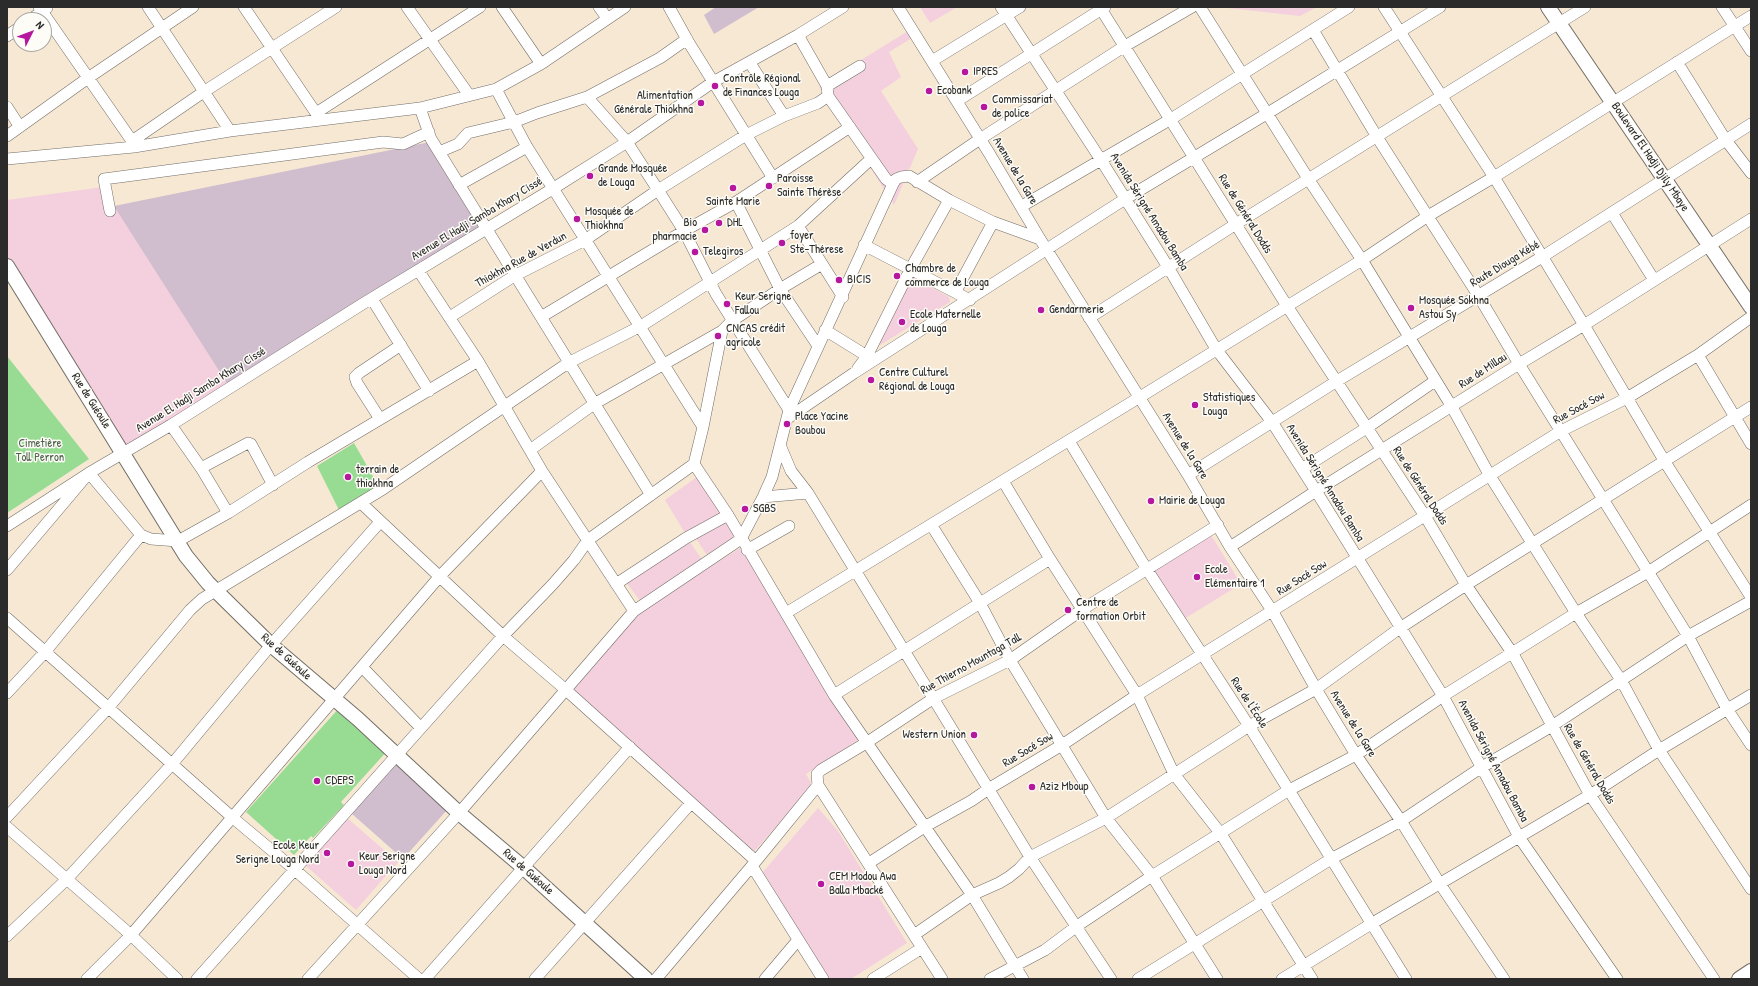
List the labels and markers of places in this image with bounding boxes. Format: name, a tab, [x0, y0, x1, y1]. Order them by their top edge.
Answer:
place label: IPRES	[973, 65, 998, 79]
marker: IPRES	[960, 67, 970, 77]
place label: Contrôle Régional de Finances Louga	[723, 72, 801, 100]
marker: Contrôle Régional de Finances Louga	[710, 81, 720, 91]
place label: Ecobank	[937, 84, 972, 98]
marker: Ecobank	[924, 86, 934, 96]
place label: Alimentation Générale Thiokhna	[614, 89, 693, 117]
place label: Commissariat de police	[992, 93, 1053, 121]
marker: Alimentation Générale Thiokhna	[696, 98, 706, 108]
marker: Commissariat de police	[979, 102, 989, 112]
place label: Grande Mosquée de Louga	[598, 162, 667, 190]
marker: Grande Mosquée de Louga	[585, 171, 595, 181]
place label: Paroisse Sainte Thérèse	[777, 172, 841, 200]
marker: Paroisse Sainte Thérèse	[764, 181, 774, 191]
marker: Sainte Marie	[728, 183, 738, 193]
place label: Sainte Marie	[706, 195, 760, 209]
place label: Mosquée de Thiokhna	[585, 205, 634, 233]
marker: Mosquée de Thiokhna	[572, 214, 582, 224]
place label: Bio pharmacie	[653, 216, 697, 244]
place label: DHL	[727, 216, 743, 230]
marker: DHL	[714, 218, 724, 228]
marker: Bio pharmacie	[700, 225, 710, 235]
place label: foyer Ste-Thérese	[790, 229, 843, 257]
marker: foyer Ste-Thérese	[777, 238, 787, 248]
place label: Telegiros	[703, 245, 743, 259]
marker: Telegiros	[690, 247, 700, 257]
place label: Chambre de commerce de Louga	[905, 262, 989, 290]
marker: Chambre de commerce de Louga	[892, 271, 902, 281]
place label: BICIS	[847, 273, 871, 287]
marker: BICIS	[834, 275, 844, 285]
place label: Keur Serigne Fallou	[735, 290, 791, 318]
place label: Mosquée Sokhna Astou Sy	[1419, 294, 1489, 322]
marker: Keur Serigne Fallou	[722, 299, 732, 309]
place label: Gendarmerie	[1049, 303, 1104, 317]
marker: Mosquée Sokhna Astou Sy	[1406, 303, 1416, 313]
marker: Gendarmerie	[1036, 305, 1046, 315]
place label: Ecole Maternelle de Louga	[910, 308, 981, 336]
marker: Ecole Maternelle de Louga	[897, 317, 907, 327]
place label: CNCAS crédit agricole	[726, 322, 785, 350]
marker: CNCAS crédit agricole	[713, 331, 723, 341]
place label: Centre Culturel Régional de Louga	[879, 366, 955, 394]
marker: Centre Culturel Régional de Louga	[866, 375, 876, 385]
place label: Statistiques Louga	[1203, 391, 1255, 419]
marker: Statistiques Louga	[1190, 400, 1200, 410]
place label: Place Yacine Boubou	[795, 410, 848, 438]
marker: Place Yacine Boubou	[782, 419, 792, 429]
place label: terrain de thiokhna	[356, 463, 399, 491]
marker: terrain de thiokhna	[343, 472, 353, 482]
place label: Mairie de Louga	[1159, 494, 1225, 508]
marker: Mairie de Louga	[1146, 496, 1156, 506]
place label: SGBS	[753, 502, 776, 516]
marker: SGBS	[740, 504, 750, 514]
place label: Ecole Elémentaire 1	[1205, 563, 1265, 591]
marker: Ecole Elémentaire 1	[1192, 572, 1202, 582]
place label: Centre de formation Orbit	[1076, 596, 1146, 624]
marker: Centre de formation Orbit	[1063, 605, 1073, 615]
place label: Western Union	[903, 728, 966, 742]
marker: Western Union	[969, 730, 979, 740]
place label: CDEPS	[325, 774, 354, 788]
marker: CDEPS	[312, 776, 322, 786]
place label: Aziz Mboup	[1040, 780, 1088, 794]
marker: Aziz Mboup	[1027, 782, 1037, 792]
place label: Ecole Keur Serigne Louga Nord	[236, 839, 319, 867]
marker: Ecole Keur Serigne Louga Nord	[322, 848, 332, 858]
place label: Keur Serigne Louga Nord	[359, 850, 415, 878]
marker: Keur Serigne Louga Nord	[346, 859, 356, 869]
place label: CEM Modou Awa Balla Mbacké	[829, 870, 896, 898]
marker: CEM Modou Awa Balla Mbacké	[816, 879, 826, 889]

